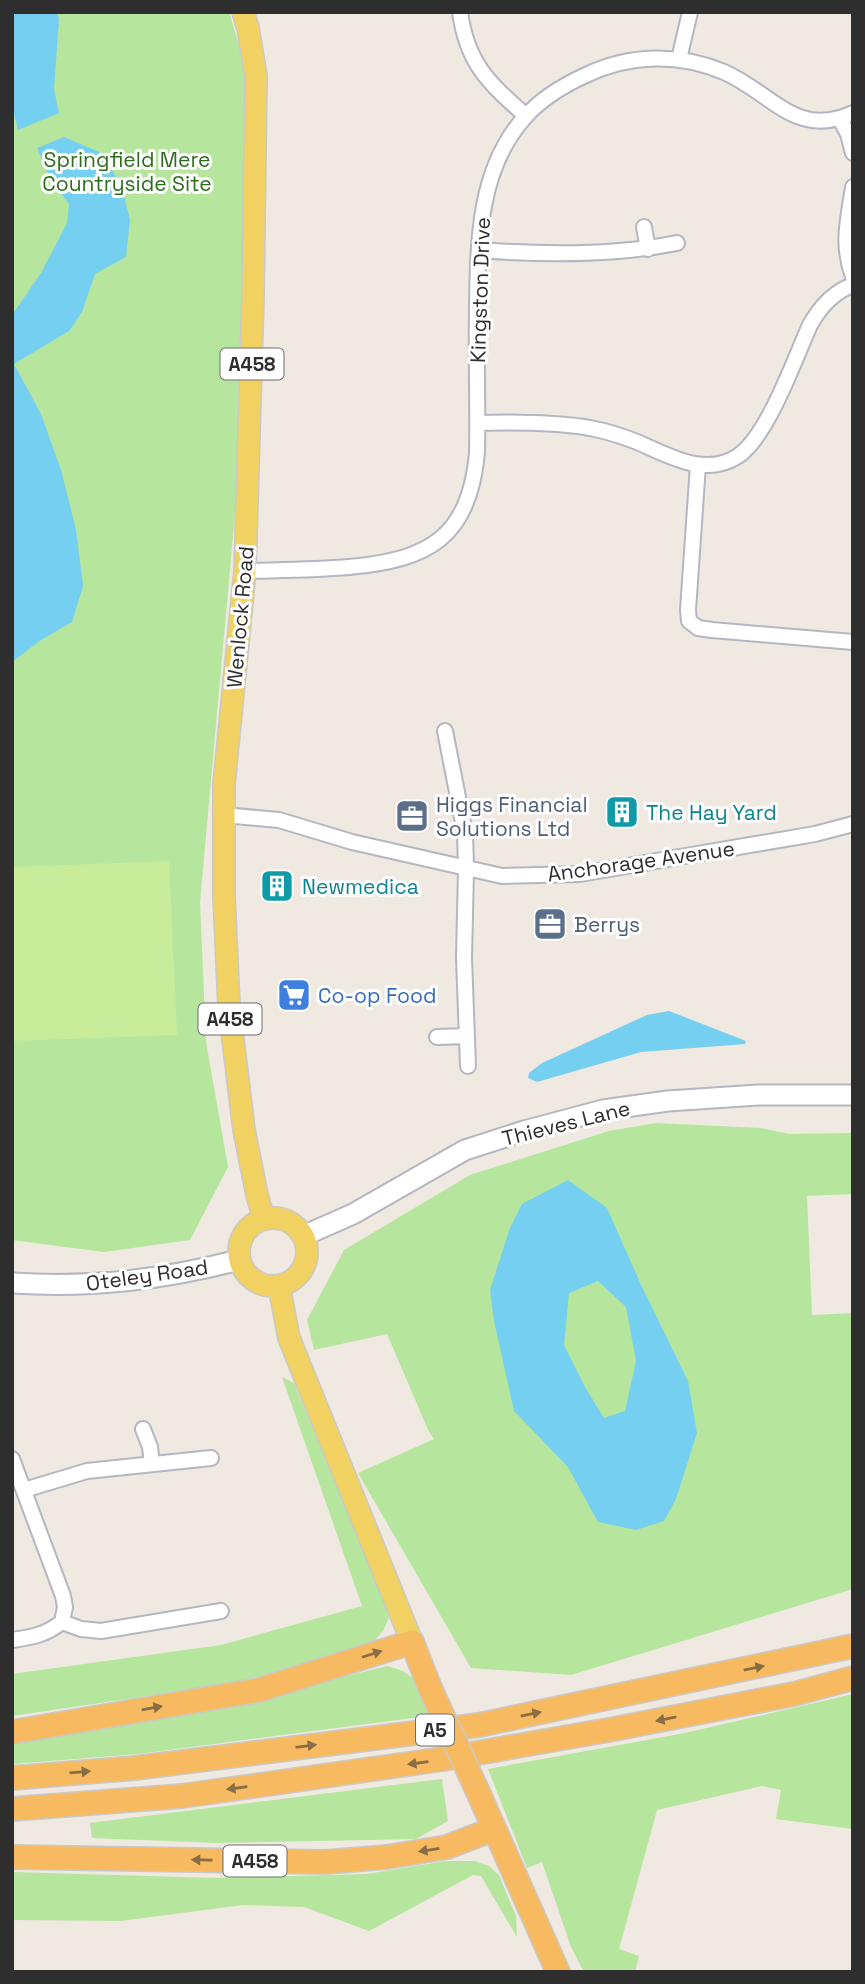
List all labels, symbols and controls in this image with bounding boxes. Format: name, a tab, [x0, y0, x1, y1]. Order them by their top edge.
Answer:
park label: Springfield Mere Countryside Site	[42, 146, 212, 197]
street label: Kingston Drive	[464, 217, 496, 363]
road number: A458	[220, 348, 284, 380]
street label: Wenlock Road	[220, 545, 260, 689]
place label: Higgs Financial Solutions Ltd	[436, 791, 588, 842]
building icon: The Hay Yard	[603, 793, 641, 831]
office icon: Higgs Financial Solutions Ltd	[393, 797, 431, 835]
place label: The Hay Yard	[646, 799, 777, 826]
street label: Anchorage Avenue	[546, 834, 736, 888]
building icon: Newmedica	[258, 867, 296, 905]
place label: Newmedica	[302, 873, 419, 900]
office icon: Berrys	[531, 905, 569, 943]
place label: Berrys	[574, 911, 640, 938]
supermarket icon: Co-op Food	[275, 976, 313, 1014]
place label: Co-op Food	[318, 982, 437, 1009]
road number: A458	[198, 1004, 262, 1035]
street label: Thieves Lane	[499, 1094, 633, 1152]
street label: Oteley Road	[84, 1253, 210, 1297]
one-way arrow	[362, 1648, 383, 1658]
one-way arrow	[743, 1663, 765, 1674]
one-way arrow	[141, 1702, 163, 1713]
one-way arrow	[520, 1708, 542, 1719]
one-way arrow	[655, 1713, 677, 1724]
road number: A5	[416, 1714, 454, 1746]
one-way arrow	[295, 1741, 317, 1752]
one-way arrow	[407, 1758, 429, 1769]
one-way arrow	[69, 1766, 91, 1777]
one-way arrow	[226, 1783, 248, 1794]
road number: A458	[224, 1845, 286, 1876]
one-way arrow	[418, 1845, 440, 1856]
one-way arrow	[191, 1854, 213, 1866]

